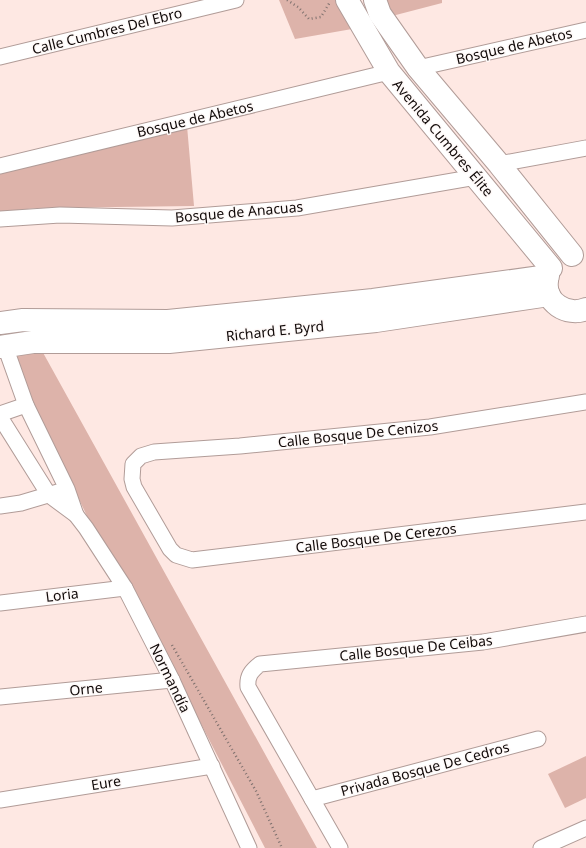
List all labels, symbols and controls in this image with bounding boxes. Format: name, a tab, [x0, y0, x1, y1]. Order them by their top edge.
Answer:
street label: Calle Cumbres Del Ebro	[30, 3, 184, 58]
street label: Bosque de Abetos	[454, 23, 574, 68]
street label: Avenida Cumbres Élite	[389, 75, 498, 200]
street label: Bosque de Abetos	[135, 96, 255, 141]
street label: Bosque de Anacuas	[174, 196, 304, 227]
street label: Richard E. Byrd	[225, 316, 325, 345]
street label: Calle Bosque De Cenizos	[277, 416, 439, 451]
street label: Calle Bosque De Cerezos	[294, 518, 458, 557]
street label: Loria	[44, 583, 80, 606]
street label: Calle Bosque De Ceibas	[338, 630, 494, 665]
street label: Normandía	[146, 640, 195, 715]
street label: Orne	[68, 677, 104, 700]
street label: Privada Bosque De Cedros	[338, 737, 512, 800]
street label: Eure	[90, 771, 122, 794]

